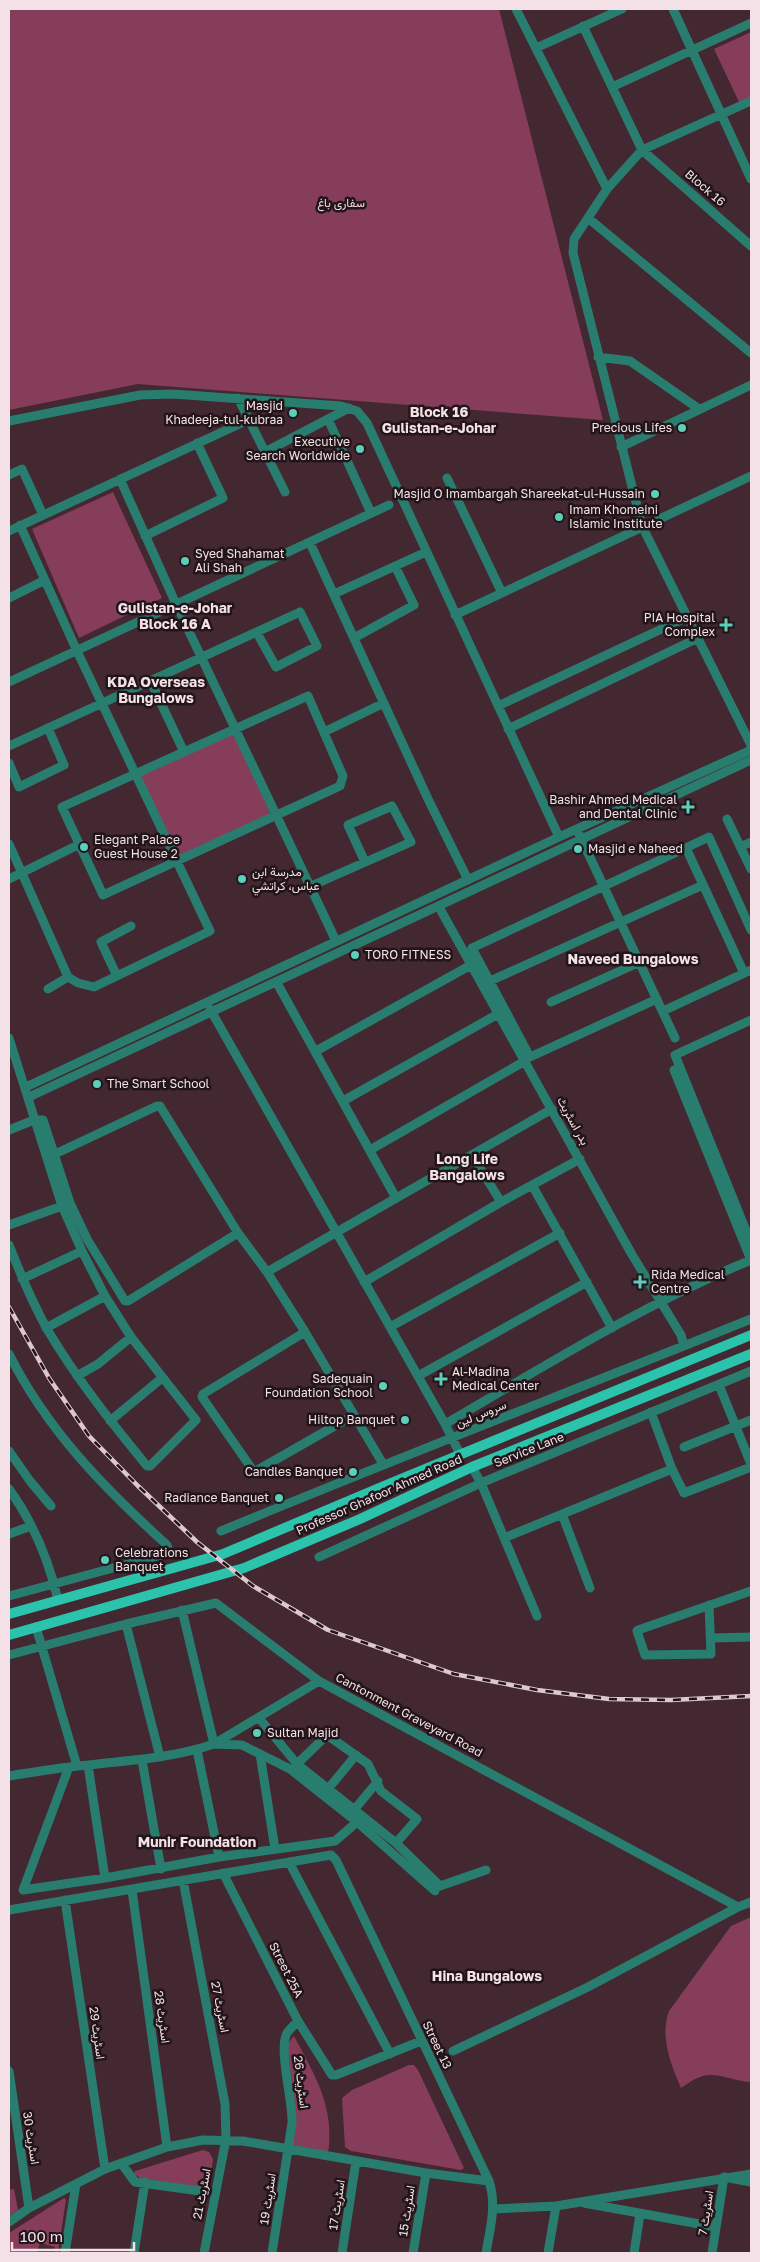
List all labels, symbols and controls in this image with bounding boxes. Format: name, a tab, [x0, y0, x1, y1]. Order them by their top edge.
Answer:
street label: Block 16	[682, 166, 729, 209]
park label: سفاری باغ	[317, 195, 365, 212]
place label: Masjid Khadeeja-tul-kubraa	[165, 398, 283, 427]
district label: Block 16 Gulistan-e-Johar	[382, 403, 497, 436]
marker: Masjid Khadeeja-tul-kubraa	[287, 407, 299, 419]
place label: Precious Lifes	[591, 420, 672, 435]
marker: Precious Lifes	[676, 422, 688, 434]
place label: Executive Search Worldwide	[246, 434, 350, 463]
marker: Executive Search Worldwide	[354, 443, 366, 455]
place label: Masjid O Imambargah Shareekat-ul-Hussain	[393, 486, 645, 501]
marker: Masjid O Imambargah Shareekat-ul-Hussain	[649, 488, 661, 500]
place label: Imam Khomeini Islamic Institute	[569, 502, 663, 531]
marker: Imam Khomeini Islamic Institute	[553, 511, 565, 523]
place label: Syed Shahamat Ali Shah	[195, 546, 285, 575]
marker: Syed Shahamat Ali Shah	[179, 555, 191, 567]
district label: Gulistan-e-Johar Block 16 A	[118, 599, 233, 632]
place label: PIA Hospital Complex	[644, 610, 715, 639]
marker: PIA Hospital Complex	[719, 618, 733, 632]
district label: KDA Overseas Bungalows	[107, 673, 205, 706]
place label: Bashir Ahmed Medical and Dental Clinic	[549, 792, 677, 821]
marker: Bashir Ahmed Medical and Dental Clinic	[681, 800, 695, 814]
place label: Elegant Palace Guest House 2	[94, 832, 180, 861]
marker: Elegant Palace Guest House 2	[78, 841, 90, 853]
place label: Masjid e Naheed	[588, 841, 683, 856]
marker: Masjid e Naheed	[572, 843, 584, 855]
place label: مدرسة ابن عباس، كراتشي	[252, 864, 320, 896]
marker: مدرسة ابن عباس، كراتشي	[236, 873, 248, 885]
place label: TORO FITNESS	[365, 947, 452, 962]
marker: TORO FITNESS	[349, 949, 361, 961]
district label: Naveed Bungalows	[567, 950, 699, 967]
place label: The Smart School	[107, 1076, 210, 1091]
marker: The Smart School	[91, 1078, 103, 1090]
street label: بدر اسٹریٹ	[553, 1094, 593, 1148]
district label: Long Life Bangalows	[429, 1150, 505, 1183]
place label: Rida Medical Centre	[651, 1267, 725, 1296]
marker: Rida Medical Centre	[633, 1275, 647, 1289]
place label: Al-Madina Medical Center	[452, 1364, 539, 1393]
place label: Sadequain Foundation School	[265, 1371, 373, 1400]
marker: Al-Madina Medical Center	[434, 1372, 448, 1386]
marker: Sadequain Foundation School	[377, 1380, 389, 1392]
street label: سروس لین	[453, 1397, 509, 1431]
place label: Hiltop Banquet	[308, 1412, 395, 1427]
marker: Hiltop Banquet	[399, 1414, 411, 1426]
street label: Service Lane	[492, 1429, 566, 1470]
street label: Professor Ghafoor Ahmed Road	[293, 1451, 464, 1538]
place label: Candles Banquet	[245, 1464, 343, 1479]
marker: Candles Banquet	[347, 1466, 359, 1478]
place label: Radiance Banquet	[164, 1490, 269, 1505]
marker: Radiance Banquet	[273, 1492, 285, 1504]
place label: Celebrations Banquet	[115, 1545, 188, 1574]
marker: Celebrations Banquet	[99, 1554, 111, 1566]
street label: Cantonment Graveyard Road	[333, 1669, 485, 1760]
place label: Sultan Majid	[267, 1725, 338, 1740]
marker: Sultan Majid	[251, 1727, 263, 1739]
district label: Munir Foundation	[138, 1833, 256, 1850]
street label: Street 25A	[266, 1939, 307, 2000]
district label: Hina Bungalows	[432, 1967, 542, 1984]
street label: اسٹریٹ 27	[207, 1980, 233, 2034]
street label: اسٹریٹ 28	[150, 1990, 174, 2044]
street label: اسٹریٹ 29	[85, 2006, 109, 2060]
street label: Street 13	[419, 2018, 455, 2071]
street label: اسٹریٹ 26	[290, 2055, 312, 2109]
street label: اسٹریٹ 30	[19, 2110, 43, 2166]
street label: اسٹریٹ 21	[189, 2167, 215, 2221]
street label: اسٹریٹ 19	[256, 2172, 280, 2226]
street label: اسٹریٹ 17	[325, 2179, 349, 2231]
street label: اسٹریٹ 15	[395, 2184, 419, 2238]
street label: اسٹریٹ 7	[695, 2189, 717, 2237]
scale bar	[12, 2220, 135, 2252]
text: 100 m	[20, 2227, 63, 2245]

